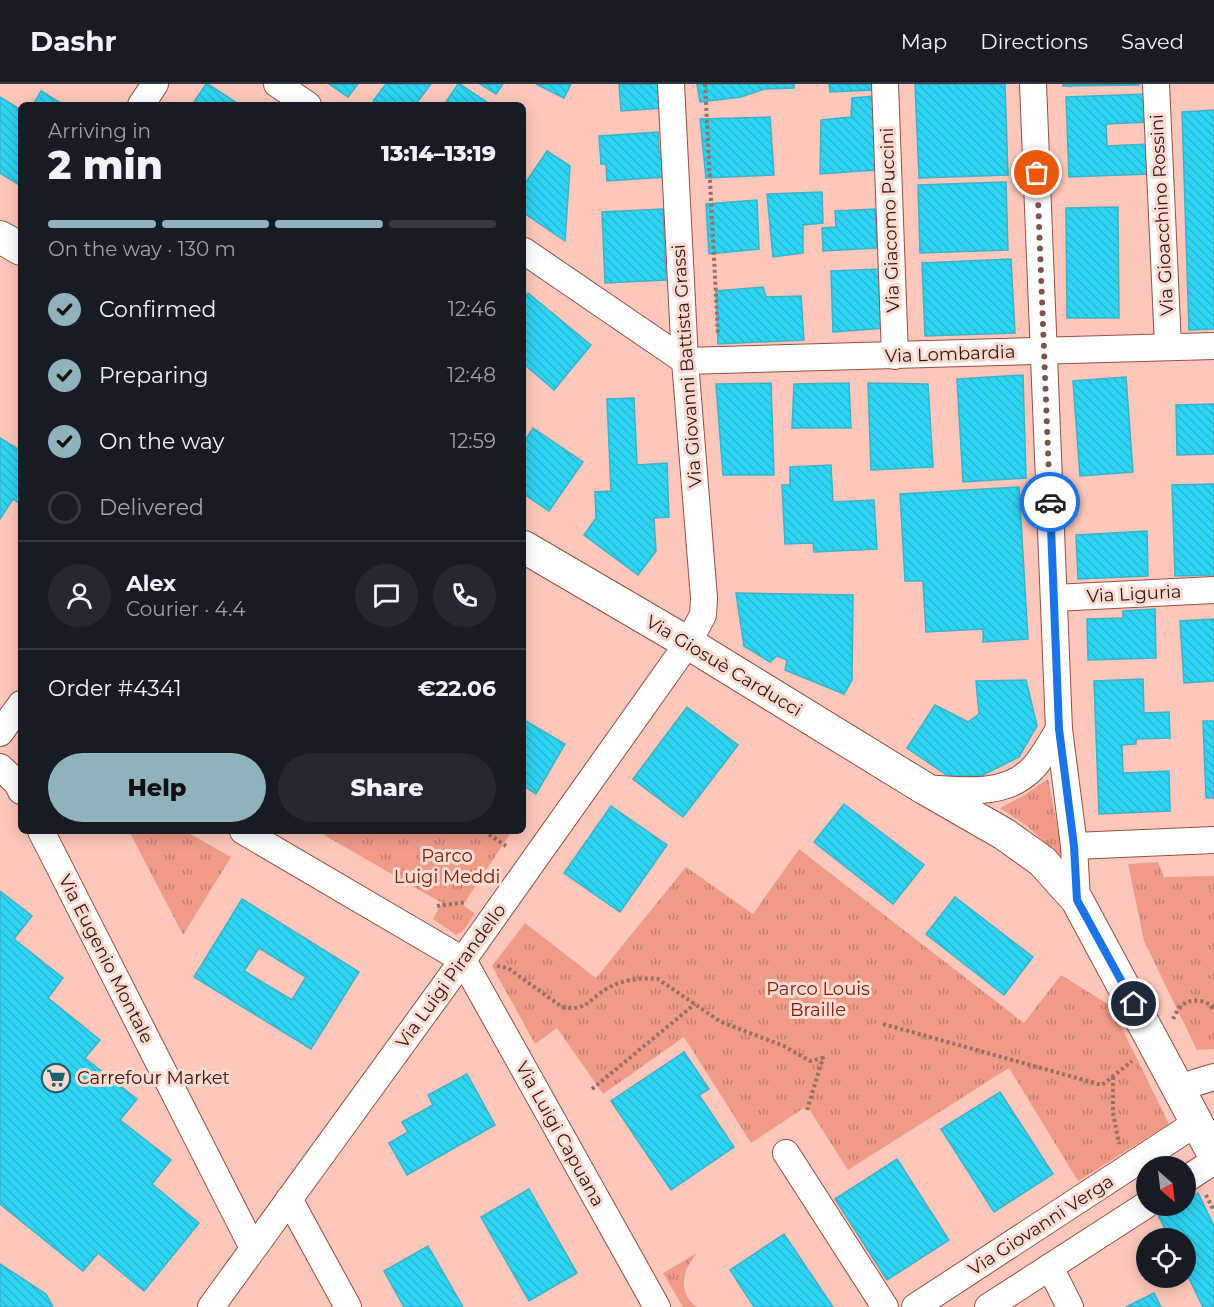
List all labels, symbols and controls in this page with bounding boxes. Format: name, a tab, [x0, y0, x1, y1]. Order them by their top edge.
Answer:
text: Dashr	[30, 24, 117, 58]
text: Map	[901, 29, 947, 54]
text: Directions	[980, 29, 1088, 54]
text: Saved	[1121, 29, 1184, 54]
street label: Via Gioacchino Rossini	[1146, 114, 1178, 316]
text: Arriving in	[48, 119, 151, 143]
street label: Via Giacomo Puccini	[876, 127, 904, 313]
text: 13:14–13:19	[381, 140, 496, 167]
text: 2 min	[48, 141, 163, 189]
pin	[1011, 147, 1062, 198]
icon: bag	[1020, 156, 1053, 189]
text: On the way · 130 m	[48, 237, 236, 261]
street label: Via Giovanni Battista Grassi	[668, 244, 706, 488]
icon: check	[48, 293, 81, 326]
text: Confirmed	[99, 296, 216, 323]
text: 12:46	[448, 297, 496, 321]
street label: Via Lombardia	[884, 341, 1016, 367]
icon: check	[48, 359, 81, 392]
text: Preparing	[99, 362, 208, 389]
text: 12:48	[447, 363, 496, 387]
icon: check	[48, 425, 81, 458]
text: On the way	[99, 428, 224, 455]
text: 12:59	[450, 429, 496, 453]
courier	[1020, 472, 1080, 532]
icon: car	[1034, 486, 1067, 519]
text: Delivered	[99, 494, 204, 521]
button: person	[48, 564, 111, 627]
button: chat	[355, 564, 418, 627]
button: phone	[433, 564, 496, 627]
text: Alex	[126, 570, 176, 597]
street label: Via Liguria	[1086, 581, 1182, 607]
text: Courier · 4.4	[126, 597, 245, 621]
street label: Via Giosuè Carducci	[642, 611, 806, 721]
text: Order #4341	[48, 675, 182, 702]
text: €22.06	[418, 675, 496, 702]
button: Help	[48, 753, 266, 822]
button: Share	[278, 753, 496, 822]
park label: Parco Luigi Meddi	[394, 845, 500, 888]
street label: Via Eugenio Montale	[54, 871, 158, 1047]
street label: Via Luigi Pirandello	[391, 900, 511, 1052]
park label: Parco Louis Braille	[766, 978, 870, 1021]
pin	[1108, 978, 1159, 1029]
icon: home	[1117, 987, 1150, 1020]
street label: Via Luigi Capuana	[511, 1058, 609, 1210]
supermarket icon: Carrefour Market	[40, 1062, 72, 1094]
place label: Carrefour Market	[77, 1067, 230, 1089]
north arrow	[1136, 1156, 1196, 1216]
map controls	[1136, 1156, 1196, 1288]
street label: Via Giovanni Verga	[964, 1170, 1118, 1280]
button: locate	[1136, 1228, 1196, 1288]

